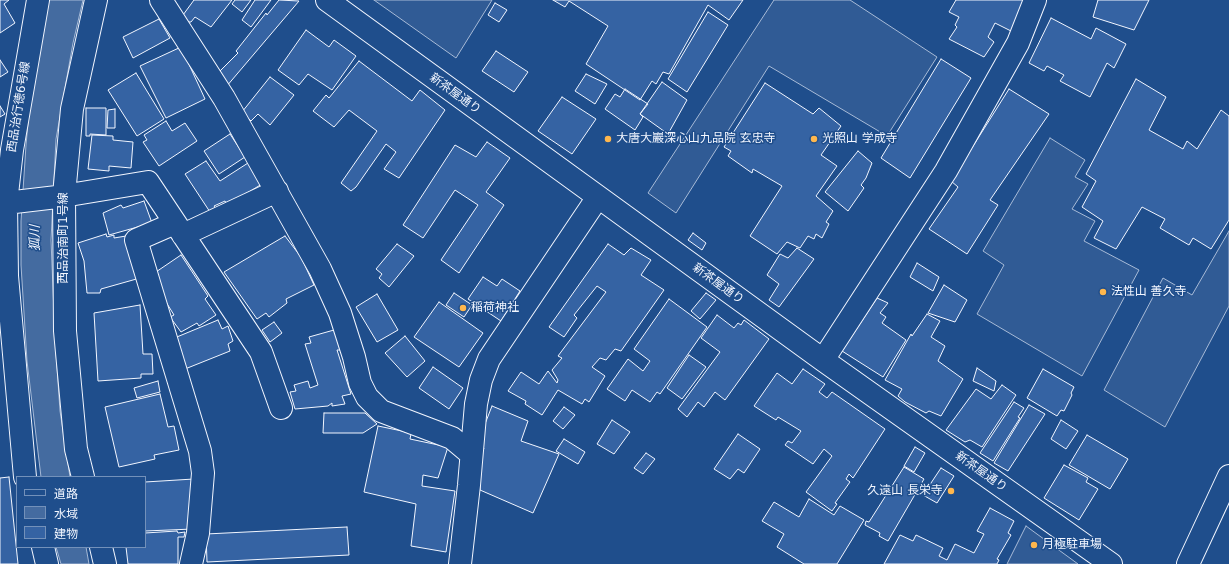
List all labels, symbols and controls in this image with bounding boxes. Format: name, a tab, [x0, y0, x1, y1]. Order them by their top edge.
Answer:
street label: 西品治行徳6号線	[5, 61, 33, 153]
street label: 新茶屋通り	[426, 71, 484, 117]
place label: 大唐大巖深心山九品院 玄忠寺	[616, 132, 776, 146]
place label: 光照山 学成寺	[822, 132, 898, 146]
marker: 大唐大巖深心山九品院 玄忠寺	[603, 134, 613, 144]
marker: 光照山 学成寺	[809, 134, 819, 144]
street label: 西品治南町1号線	[57, 192, 71, 284]
water label: 狐川	[28, 225, 44, 251]
street label: 新茶屋通り	[689, 261, 747, 307]
place label: 法性山 善久寺	[1111, 285, 1187, 299]
marker: 法性山 善久寺	[1098, 287, 1108, 297]
place label: 稲荷神社	[471, 301, 519, 315]
marker: 稲荷神社	[458, 303, 468, 313]
street label: 新茶屋通り	[952, 449, 1010, 495]
legend	[16, 476, 146, 548]
place label: 久遠山 長栄寺	[867, 484, 943, 498]
marker: 久遠山 長栄寺	[946, 486, 956, 496]
text: 道路	[54, 487, 78, 501]
text: 水域	[54, 507, 78, 521]
text: 建物	[54, 527, 78, 541]
place label: 月極駐車場	[1042, 538, 1102, 552]
marker: 月極駐車場	[1029, 540, 1039, 550]

